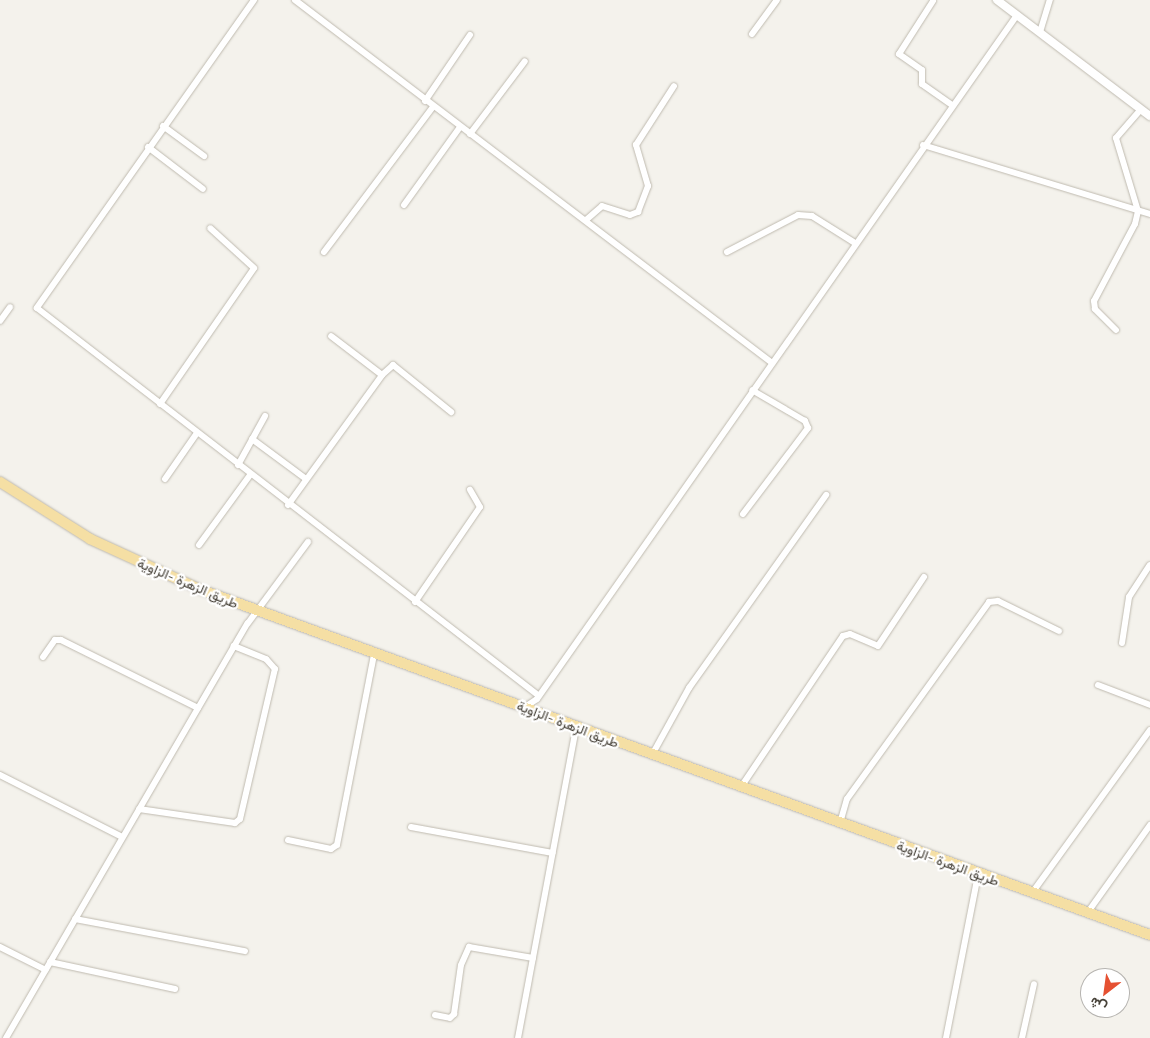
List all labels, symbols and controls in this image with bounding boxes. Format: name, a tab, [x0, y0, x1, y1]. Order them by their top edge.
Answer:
street label: طريق الزهرة -الزاوية	[135, 554, 241, 612]
street label: طريق الزهرة -الزاوية	[515, 697, 621, 751]
street label: طريق الزهرة -الزاوية	[894, 837, 1002, 889]
north arrow	[1080, 968, 1130, 1018]
text: ش	[1086, 993, 1110, 1017]

